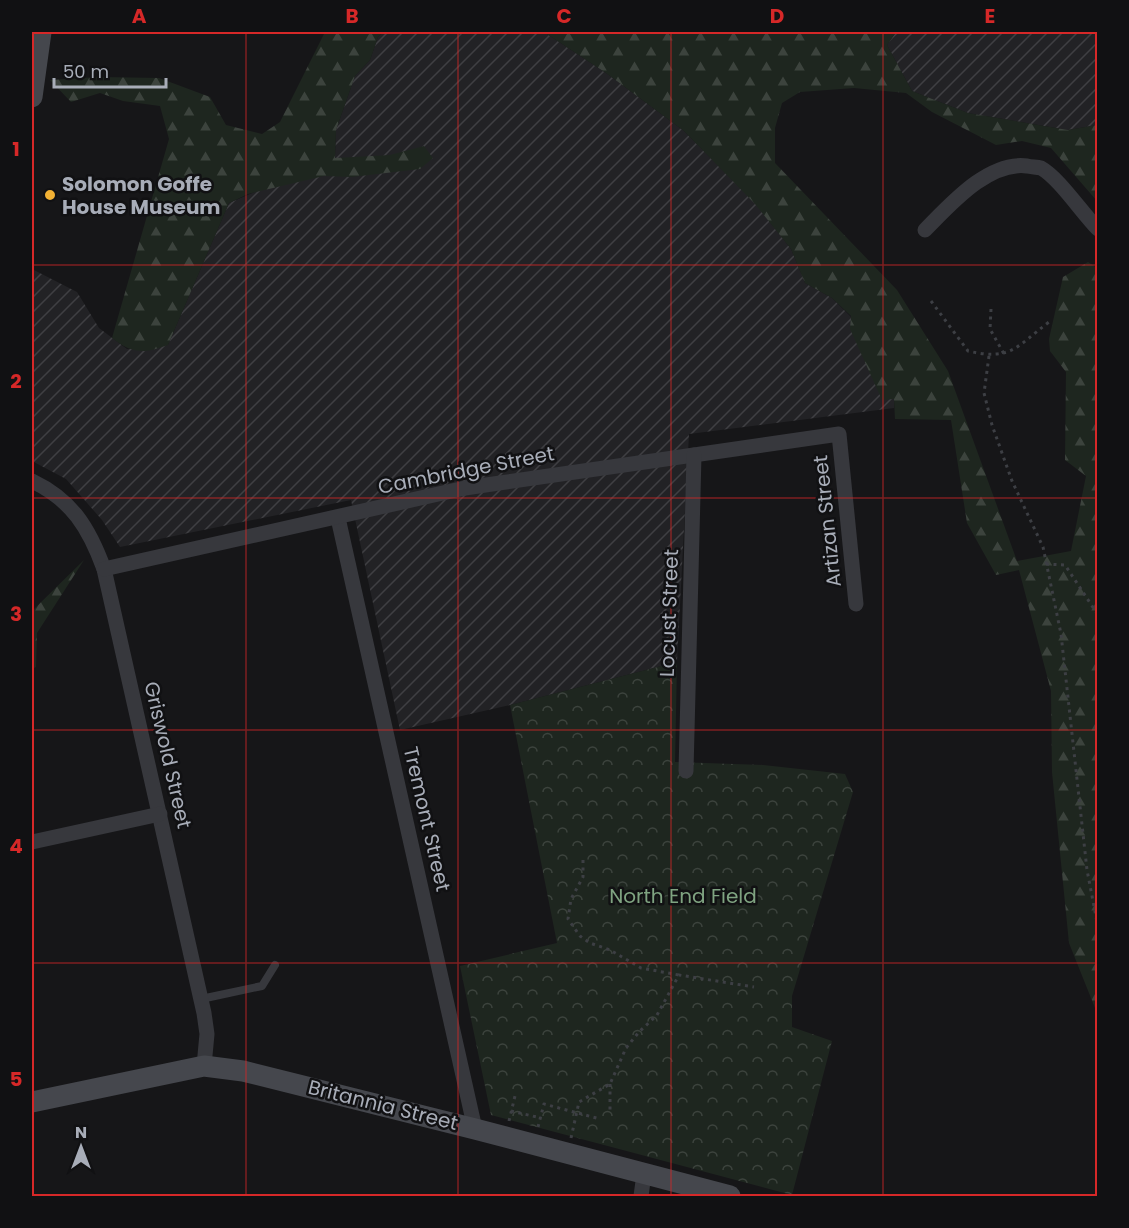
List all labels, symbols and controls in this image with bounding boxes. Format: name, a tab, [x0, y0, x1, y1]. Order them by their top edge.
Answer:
text: A	[132, 2, 147, 30]
text: B	[345, 2, 359, 30]
text: C	[556, 2, 572, 30]
text: D	[770, 2, 784, 30]
text: E	[985, 2, 995, 30]
scale bar	[54, 51, 166, 89]
text: 50 m	[63, 59, 109, 84]
text: 1	[12, 135, 20, 163]
place label: Solomon Goffe House Museum	[62, 170, 221, 221]
marker: Solomon Goffe House Museum	[43, 188, 57, 202]
text: 2	[10, 367, 22, 395]
street label: Cambridge Street	[376, 439, 556, 501]
street label: Artizan Street	[806, 454, 848, 588]
street label: Locust Street	[653, 549, 685, 677]
text: 3	[10, 600, 22, 628]
street label: Griswold Street	[137, 679, 199, 831]
street label: Tremont Street	[397, 744, 457, 894]
text: 4	[9, 832, 23, 860]
park label: North End Field	[609, 882, 757, 910]
text: 5	[10, 1065, 23, 1093]
street label: Britannia Street	[305, 1073, 461, 1137]
north arrow	[51, 1117, 111, 1177]
text: N	[75, 1121, 87, 1144]

